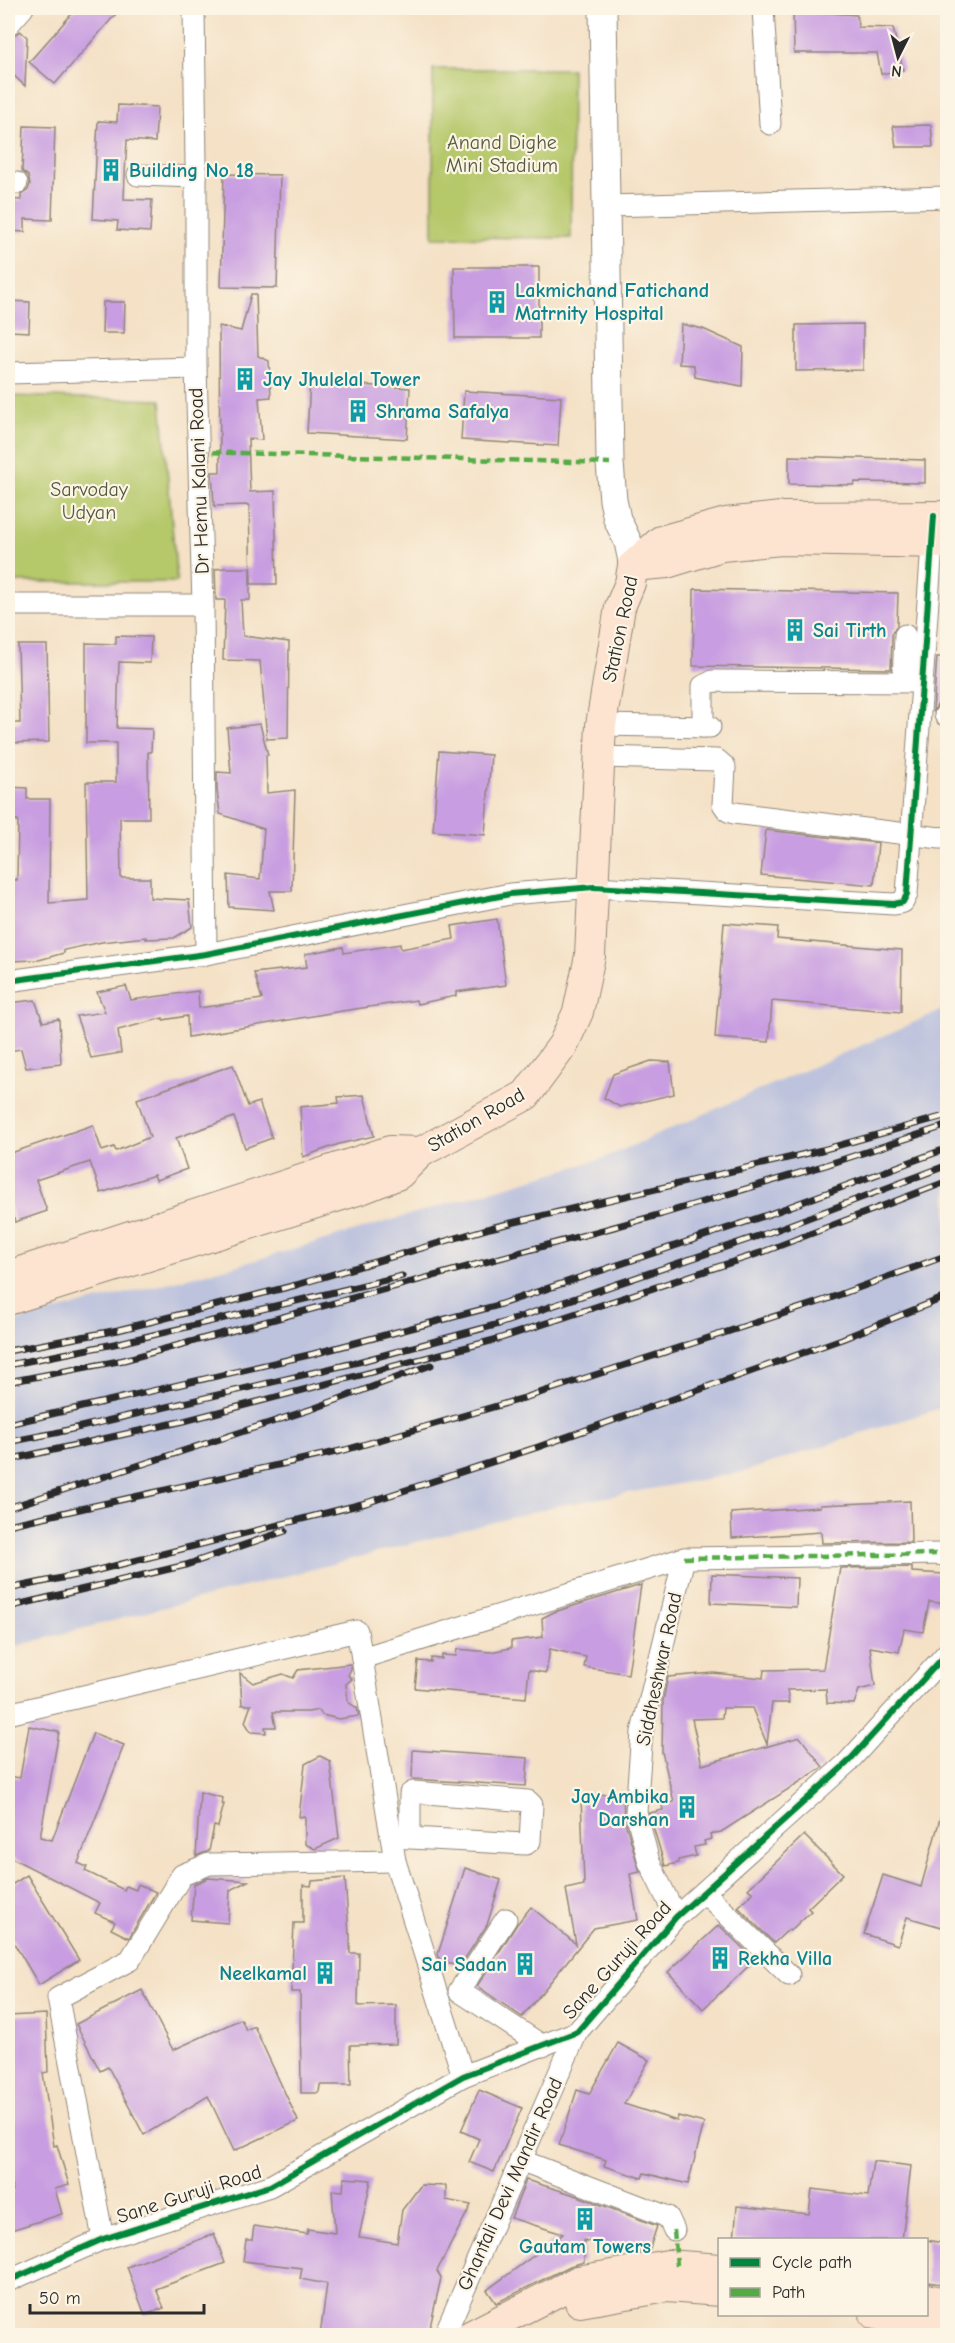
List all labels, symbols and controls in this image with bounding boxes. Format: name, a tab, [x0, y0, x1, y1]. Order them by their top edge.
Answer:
north arrow	[868, 27, 928, 87]
text: N	[890, 61, 903, 80]
park label: Anand Dighe Mini Stadium	[446, 131, 558, 177]
building icon: Building No 18	[98, 157, 124, 183]
place label: Building No 18	[129, 159, 254, 182]
place label: Lakmichand Fatichand Matrnity Hospital	[515, 279, 709, 325]
building icon: Lakmichand Fatichand Matrnity Hospital	[484, 289, 510, 315]
building icon: Jay Jhulelal Tower	[232, 366, 258, 392]
place label: Jay Jhulelal Tower	[263, 368, 420, 391]
street label: Dr Hemu Kalani Road	[184, 387, 214, 575]
building icon: Shrama Safalya	[345, 398, 371, 424]
place label: Shrama Safalya	[376, 400, 509, 423]
park label: Sarvoday Udyan	[50, 478, 128, 524]
street label: Station Road	[597, 574, 643, 684]
building icon: Sai Tirth	[782, 617, 808, 643]
place label: Sai Tirth	[813, 619, 887, 642]
street label: Station Road	[423, 1083, 529, 1157]
street label: Siddheshwar Road	[632, 1590, 686, 1748]
place label: Jay Ambika Darshan	[571, 1785, 669, 1831]
building icon: Jay Ambika Darshan	[674, 1794, 700, 1820]
street label: Sane Guruji Road	[558, 1896, 676, 2024]
building icon: Rekha Villa	[707, 1945, 733, 1971]
place label: Rekha Villa	[738, 1947, 832, 1970]
building icon: Sai Sadan	[512, 1951, 538, 1977]
place label: Sai Sadan	[421, 1953, 507, 1976]
building icon: Neelkamal	[312, 1960, 338, 1986]
place label: Neelkamal	[219, 1962, 307, 1985]
street label: Ghantali Devi Mandir Road	[453, 2074, 567, 2294]
street label: Sane Guruji Road	[114, 2160, 264, 2228]
building icon: Gautam Towers	[572, 2206, 598, 2232]
place label: Gautam Towers	[519, 2235, 651, 2258]
legend	[718, 2238, 928, 2316]
text: Cycle path	[772, 2252, 852, 2273]
scale bar	[30, 2277, 204, 2315]
text: Path	[772, 2282, 805, 2303]
text: 50 m	[39, 2288, 81, 2309]

